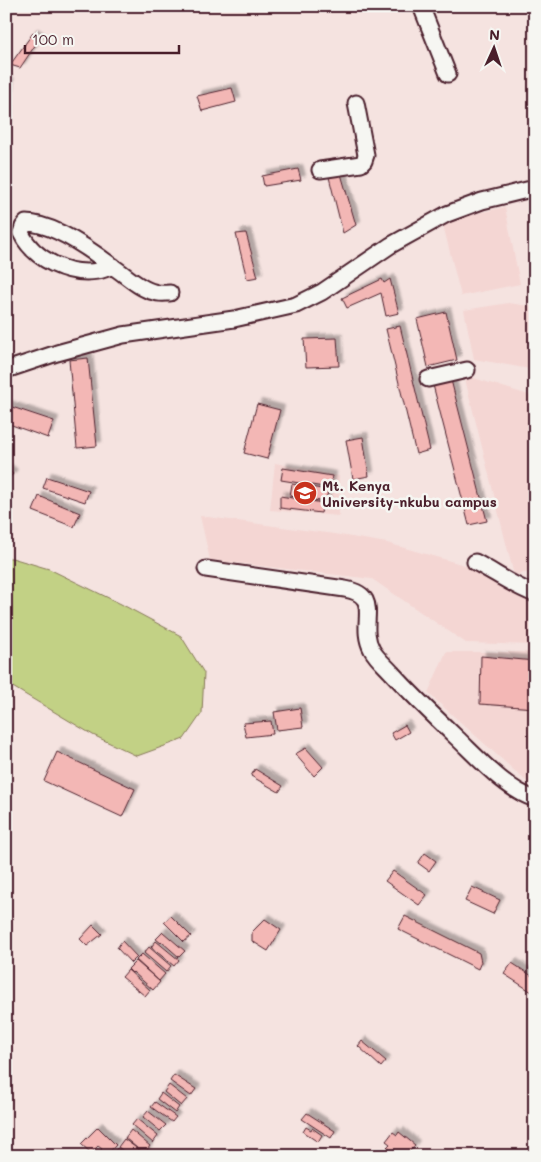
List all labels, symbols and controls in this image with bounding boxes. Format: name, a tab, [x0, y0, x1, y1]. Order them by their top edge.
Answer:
scale bar	[25, 22, 179, 54]
north arrow	[468, 22, 518, 72]
text: N	[489, 25, 501, 44]
text: 100 m	[32, 29, 74, 49]
place label: Mt. Kenya University-nkubu campus	[322, 476, 497, 511]
school or university icon: Mt. Kenya University-nkubu campus	[292, 480, 318, 506]

